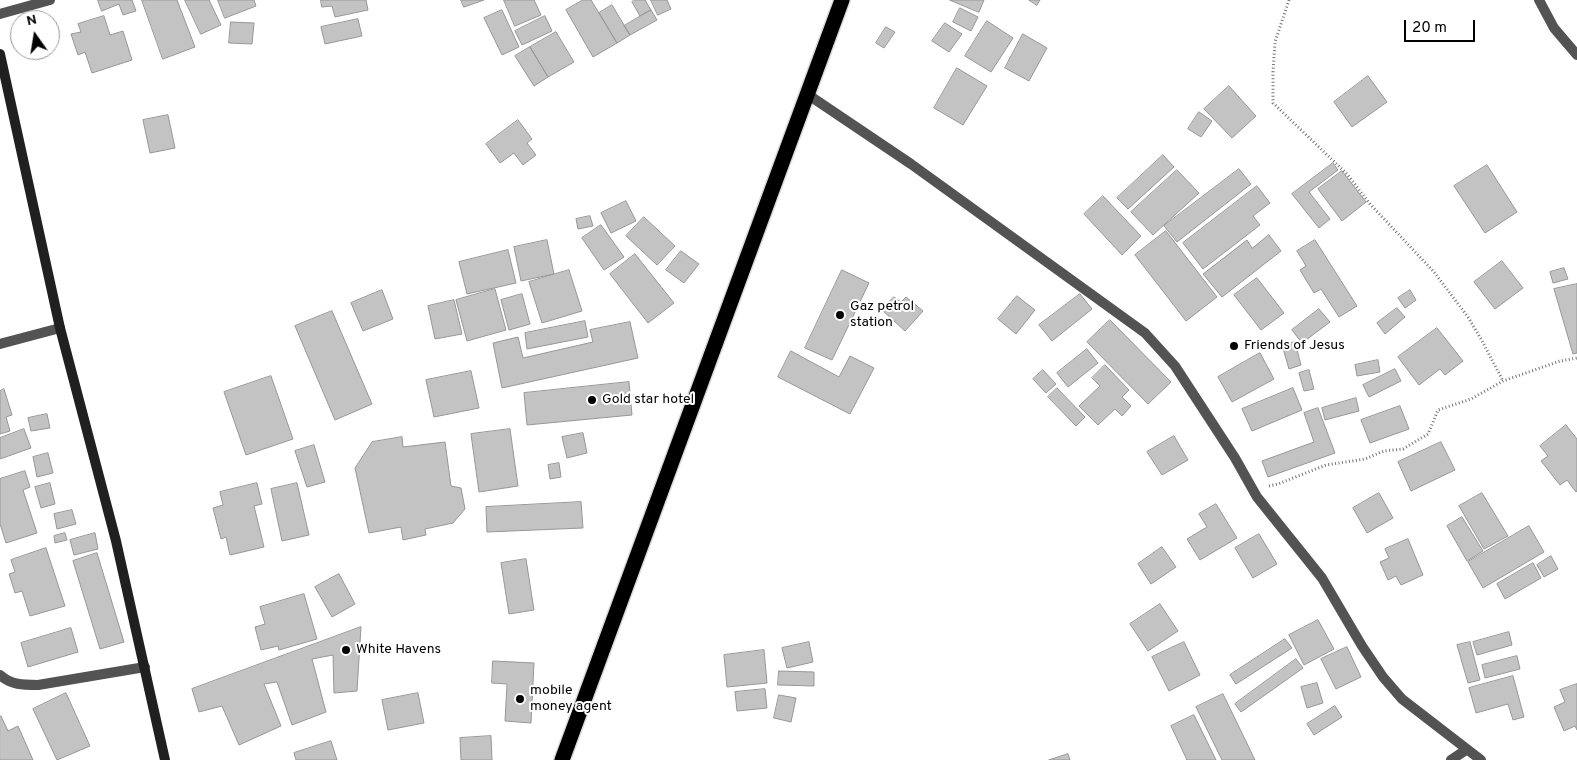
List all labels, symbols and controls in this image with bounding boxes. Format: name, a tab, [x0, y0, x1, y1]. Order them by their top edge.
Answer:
north arrow	[10, 10, 60, 60]
scale bar	[1407, 10, 1478, 42]
text: N	[25, 11, 39, 30]
text: 20 m	[1412, 19, 1447, 38]
place label: Gaz petrol station	[850, 299, 914, 332]
marker: Gaz petrol station	[834, 309, 846, 321]
place label: Friends of Jesus	[1244, 338, 1345, 354]
marker: Friends of Jesus	[1228, 340, 1240, 352]
place label: Gold star hotel	[602, 392, 694, 408]
marker: Gold star hotel	[586, 394, 598, 406]
place label: White Havens	[356, 642, 441, 658]
marker: White Havens	[340, 644, 352, 656]
place label: mobile money agent	[530, 683, 612, 716]
marker: mobile money agent	[514, 693, 526, 705]

